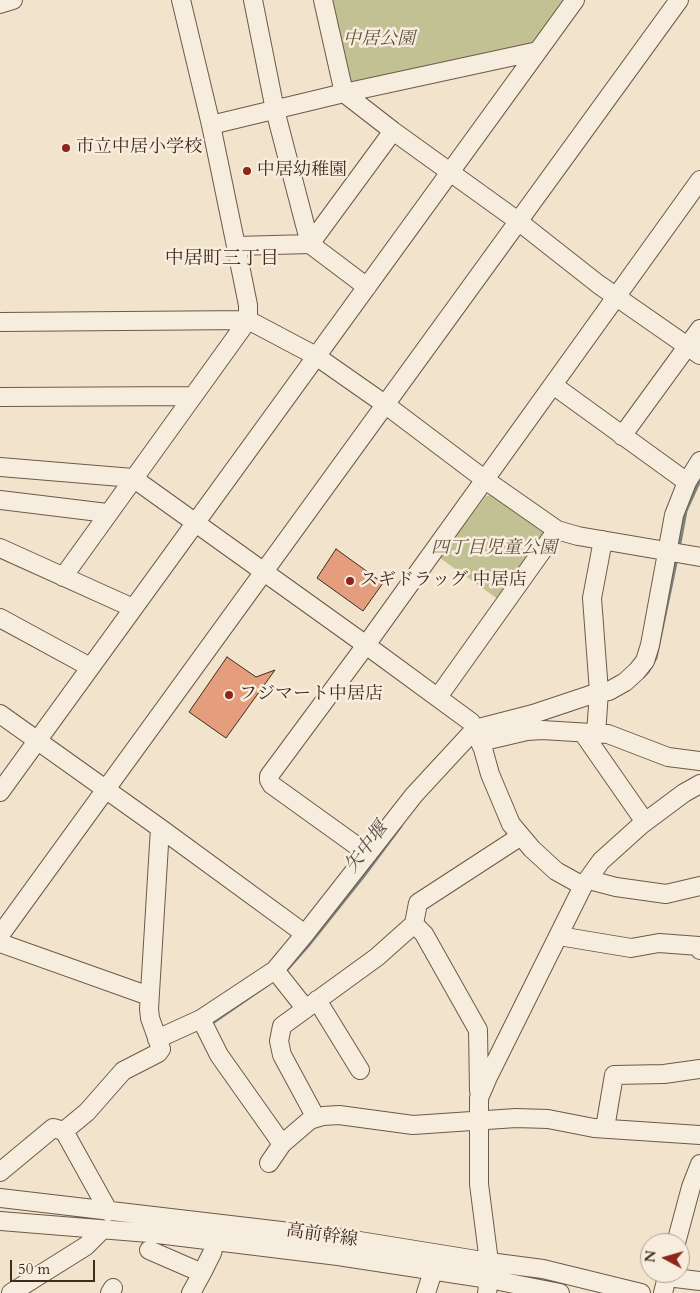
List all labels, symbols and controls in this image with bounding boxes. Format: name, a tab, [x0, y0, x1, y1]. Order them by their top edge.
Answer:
park label: 中居公園	[343, 29, 415, 51]
place label: 市立中居小学校	[76, 137, 202, 159]
marker: 市立中居小学校	[60, 142, 72, 154]
place label: 中居幼稚園	[257, 160, 347, 182]
marker: 中居幼稚園	[241, 165, 253, 177]
district label: 中居町三丁目	[165, 249, 279, 271]
park label: 四丁目児童公園	[431, 538, 557, 560]
place label: スギドラッグ 中居店	[360, 570, 527, 592]
marker: スギドラッグ 中居店	[344, 575, 356, 587]
place label: フジマート中居店	[239, 684, 383, 706]
marker: フジマート中居店	[223, 689, 235, 701]
water label: 矢中堰	[341, 818, 393, 878]
street label: 高前幹線	[285, 1220, 359, 1252]
north arrow	[640, 1233, 690, 1283]
text: N	[640, 1249, 661, 1264]
scale bar	[12, 1250, 98, 1282]
text: 50 m	[18, 1259, 50, 1279]

